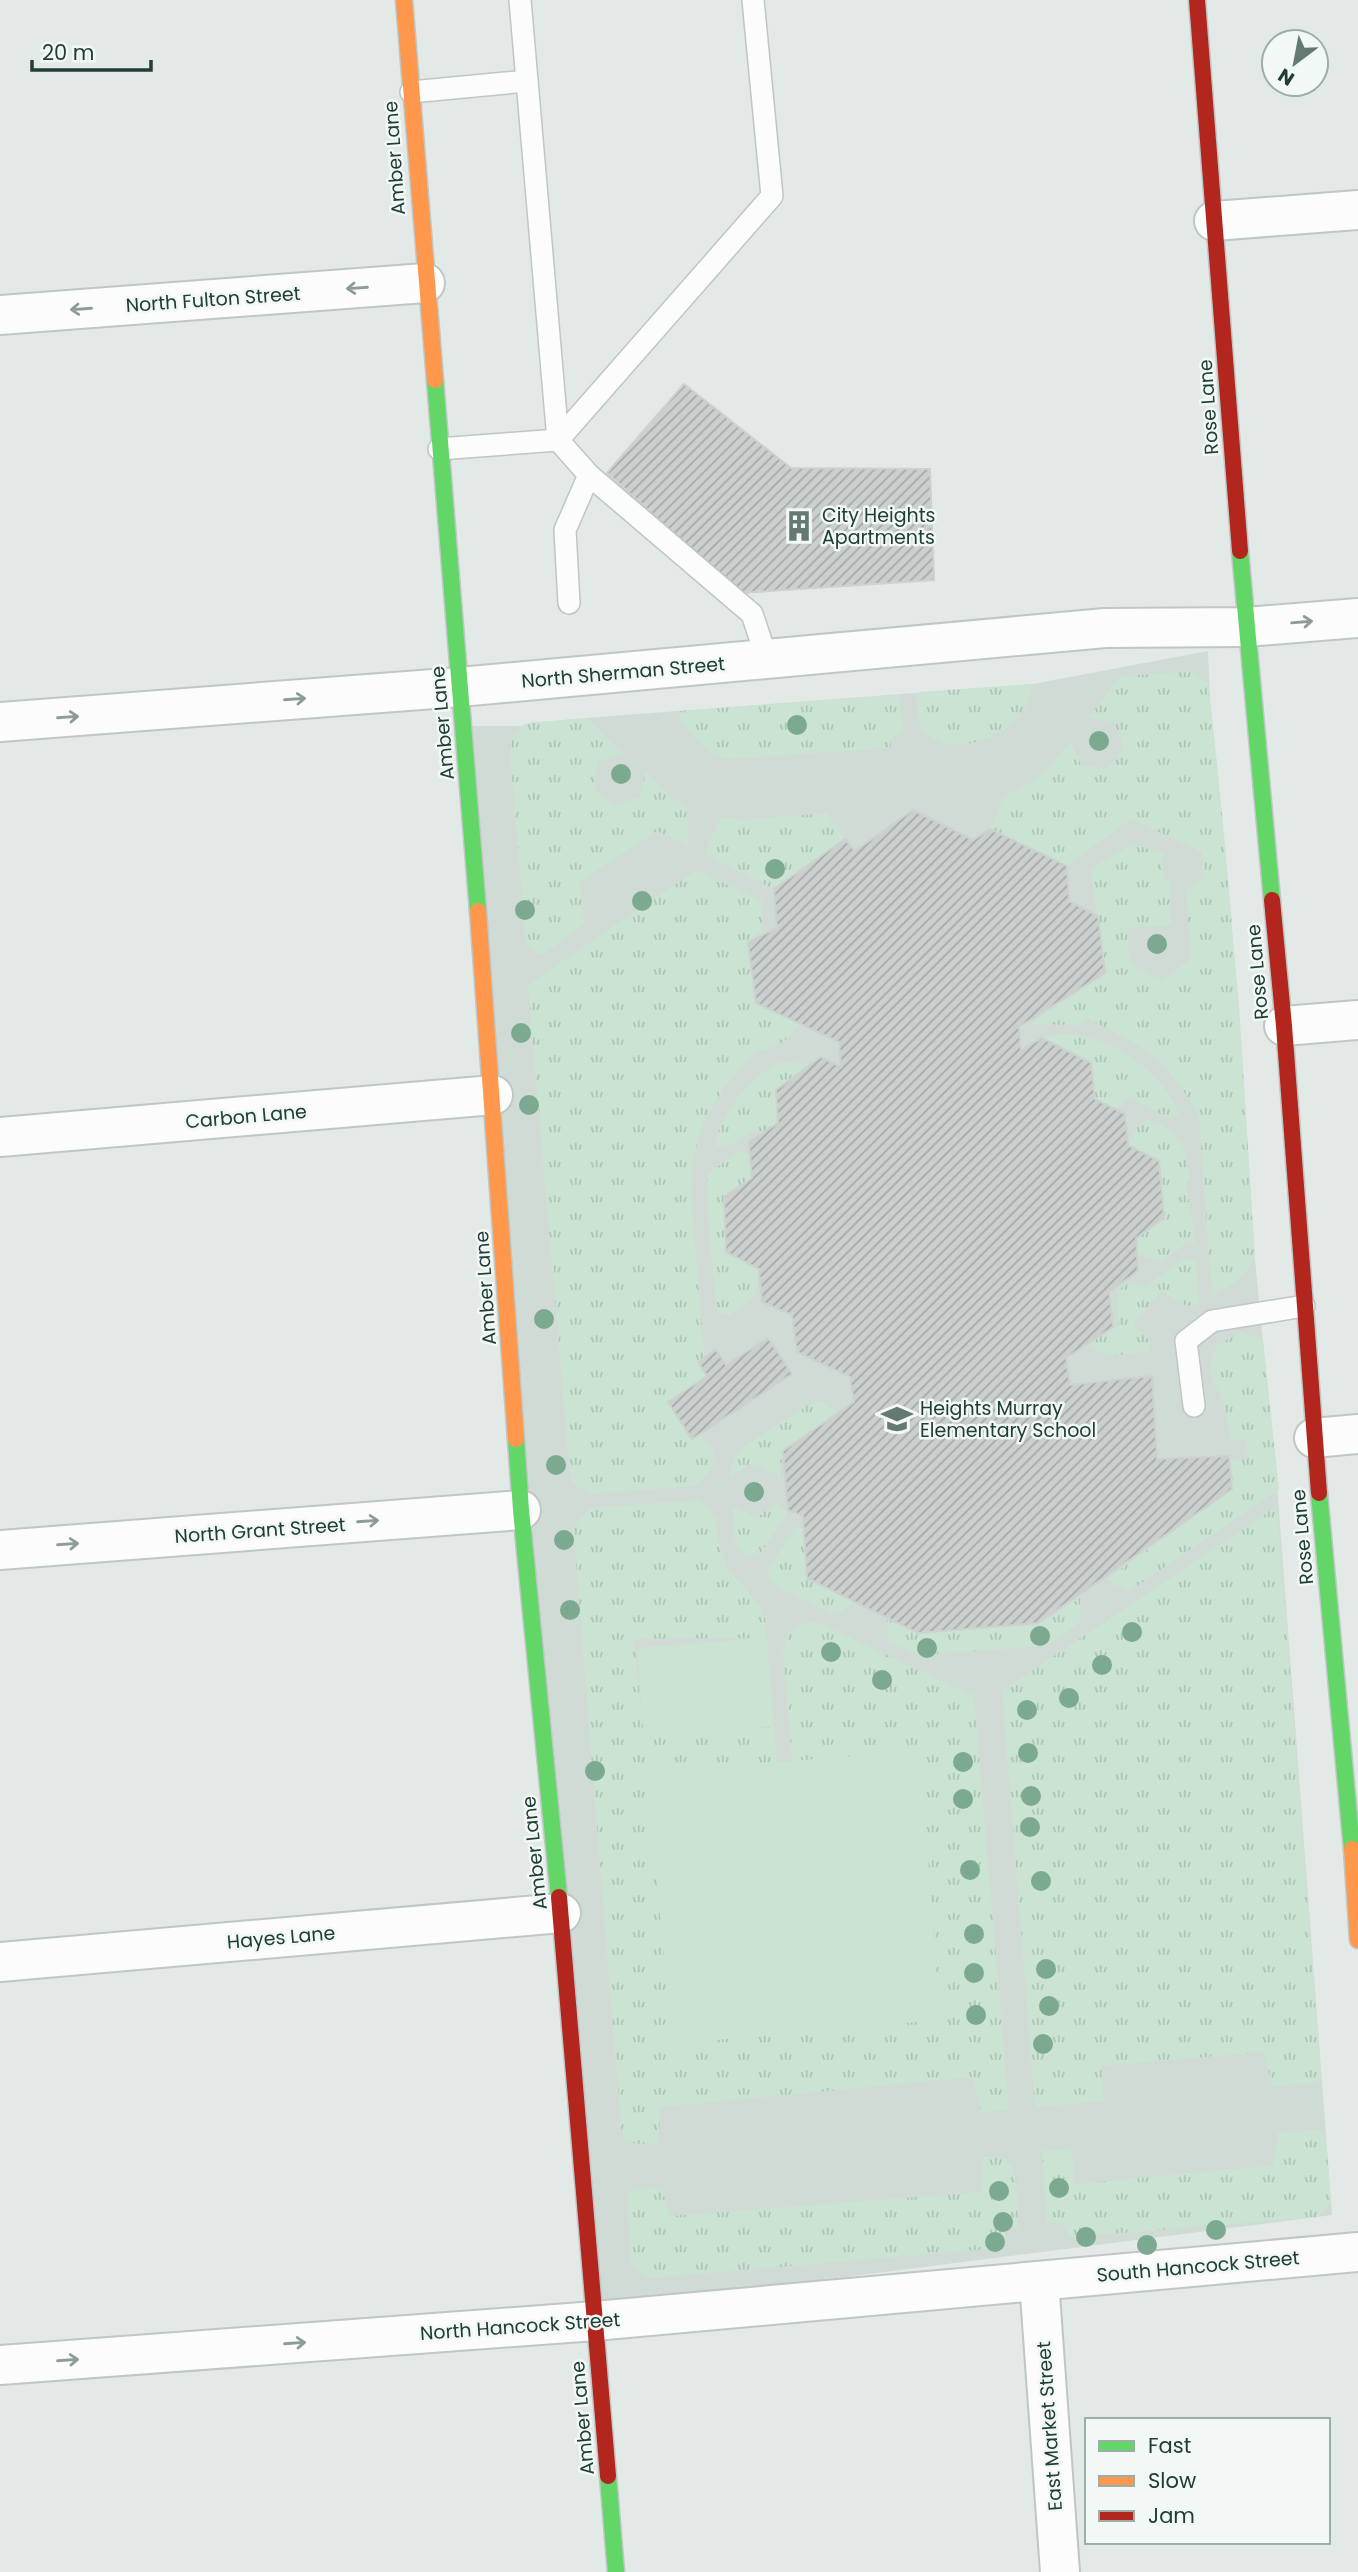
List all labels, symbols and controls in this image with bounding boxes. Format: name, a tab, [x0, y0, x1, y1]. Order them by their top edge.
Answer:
scale bar	[32, 28, 150, 72]
north arrow	[1260, 28, 1330, 98]
text: 20 m	[42, 38, 95, 67]
text: N	[1273, 62, 1299, 92]
street label: Amber Lane	[377, 100, 412, 216]
street label: North Fulton Street	[125, 280, 301, 319]
one-way arrow	[346, 282, 369, 295]
one-way arrow	[70, 303, 93, 316]
street label: Rose Lane	[1192, 358, 1225, 456]
place label: City Heights Apartments	[822, 502, 935, 551]
building icon: City Heights Apartments	[782, 509, 816, 543]
one-way arrow	[1290, 615, 1313, 628]
street label: North Sherman Street	[520, 650, 726, 695]
street label: Amber Lane	[424, 665, 461, 781]
one-way arrow	[283, 692, 306, 705]
one-way arrow	[56, 710, 79, 723]
street label: Rose Lane	[1240, 923, 1275, 1021]
street label: Carbon Lane	[184, 1098, 308, 1135]
street label: Amber Lane	[468, 1230, 503, 1346]
place label: Heights Murray Elementary School	[920, 1395, 1096, 1444]
school or university icon: Heights Murray Elementary School	[880, 1402, 914, 1436]
street label: Rose Lane	[1285, 1488, 1320, 1586]
street label: North Grant Street	[174, 1511, 346, 1550]
one-way arrow	[356, 1514, 379, 1527]
one-way arrow	[56, 1537, 79, 1550]
street label: Amber Lane	[515, 1795, 554, 1911]
street label: Hayes Lane	[226, 1919, 336, 1956]
street label: South Hancock Street	[1096, 2244, 1301, 2289]
street label: North Hancock Street	[419, 2306, 621, 2347]
one-way arrow	[283, 2336, 306, 2349]
street label: East Market Street	[1030, 2340, 1069, 2512]
one-way arrow	[56, 2353, 79, 2366]
street label: Amber Lane	[564, 2360, 601, 2476]
legend	[1085, 2418, 1330, 2544]
text: Fast	[1148, 2431, 1191, 2460]
text: Slow	[1148, 2466, 1196, 2495]
text: Jam	[1148, 2501, 1195, 2530]

